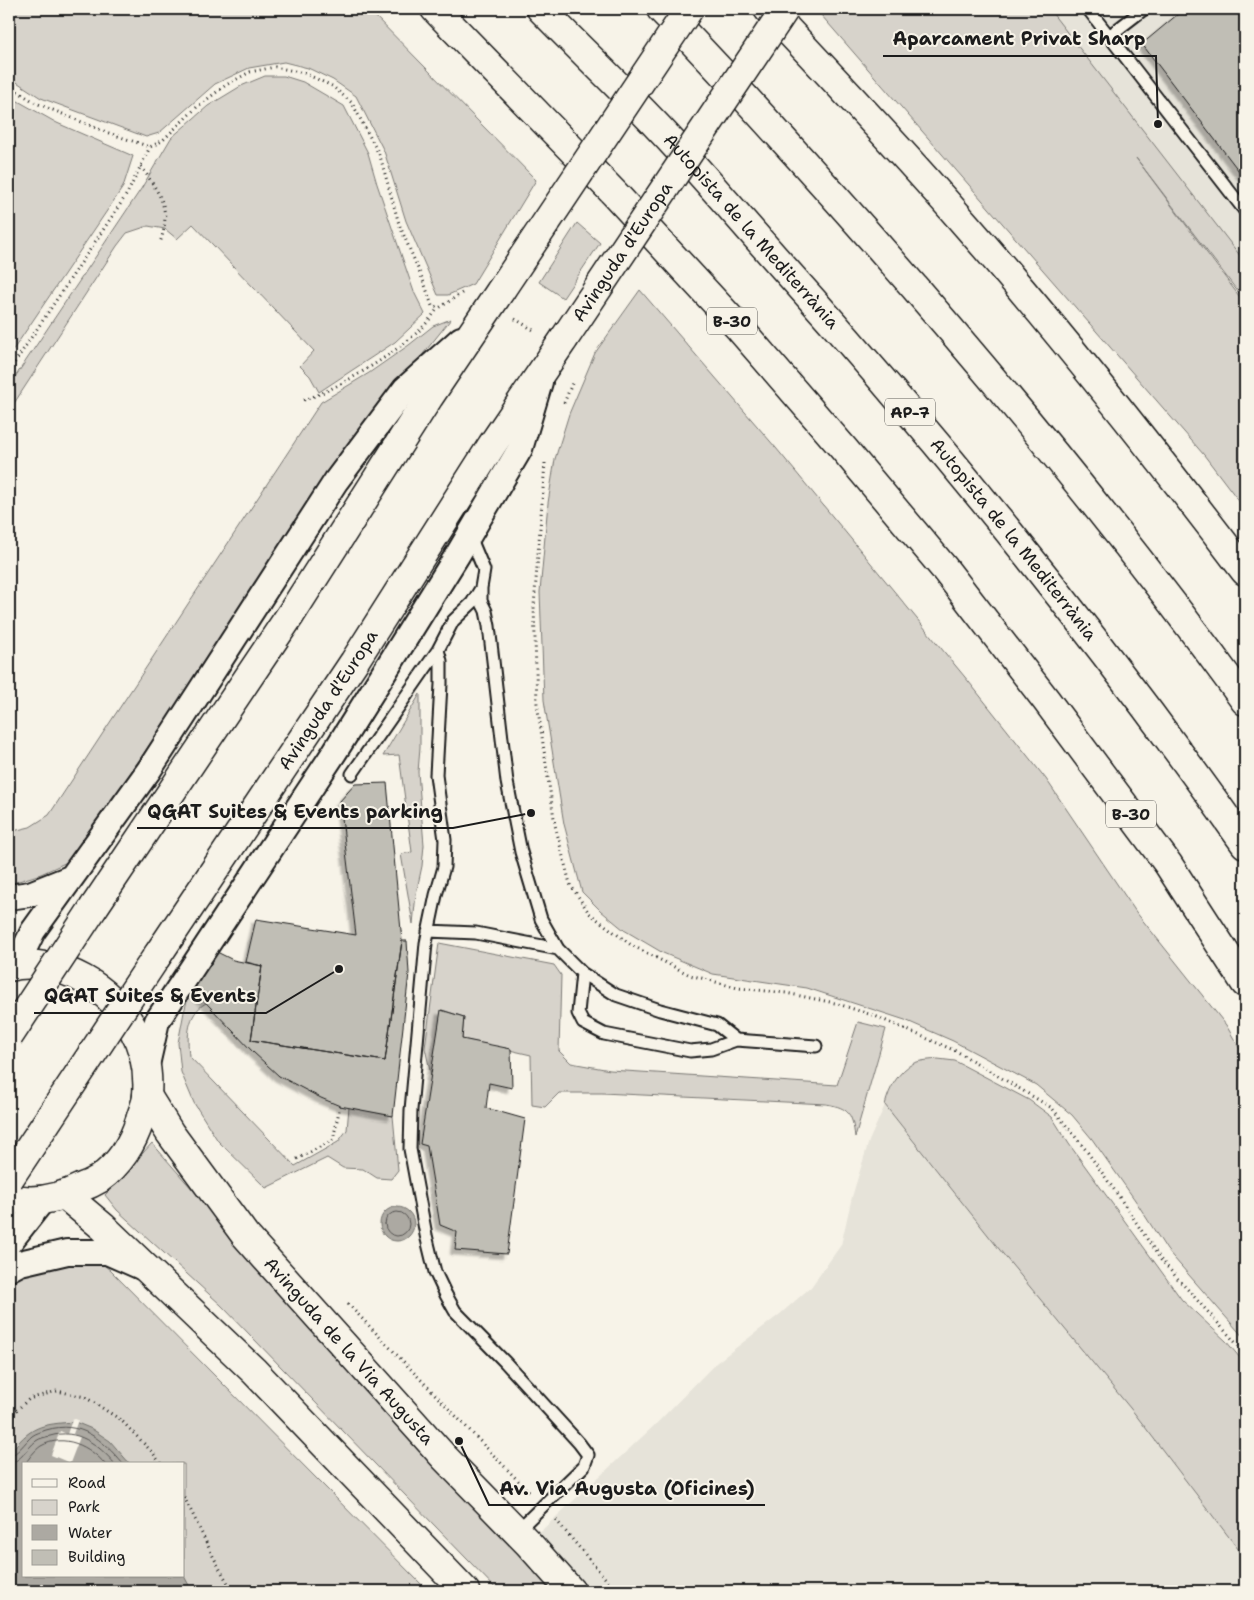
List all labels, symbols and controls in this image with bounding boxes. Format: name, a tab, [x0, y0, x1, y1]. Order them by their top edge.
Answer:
callout: Aparcament Privat Sharp	[883, 22, 1156, 56]
text: Aparcament Privat Sharp	[893, 26, 1145, 51]
street label: Autopista de la Mediterrània	[658, 128, 845, 334]
street label: Avinguda d'Europa	[567, 177, 678, 326]
road number: B-30	[707, 308, 757, 334]
road number: AP-7	[885, 398, 935, 426]
street label: Autopista de la Mediterrània	[925, 433, 1103, 646]
street label: Avinguda d'Europa	[273, 625, 383, 775]
callout: QGAT Suites & Events parking	[137, 794, 453, 828]
text: QGAT Suites & Events parking	[147, 799, 443, 824]
road number: B-30	[1106, 801, 1156, 828]
callout: QGAT Suites & Events	[34, 979, 266, 1013]
text: QGAT Suites & Events	[44, 983, 256, 1008]
street label: Avinguda de la Via Augusta	[259, 1252, 440, 1450]
legend	[22, 1462, 185, 1578]
callout: Av. Via Augusta (Oficines)	[489, 1471, 765, 1505]
text: Road	[68, 1473, 106, 1493]
text: Av. Via Augusta (Oficines)	[499, 1476, 755, 1501]
text: Park	[68, 1497, 100, 1517]
text: Water	[68, 1523, 112, 1543]
text: Building	[68, 1547, 125, 1567]

